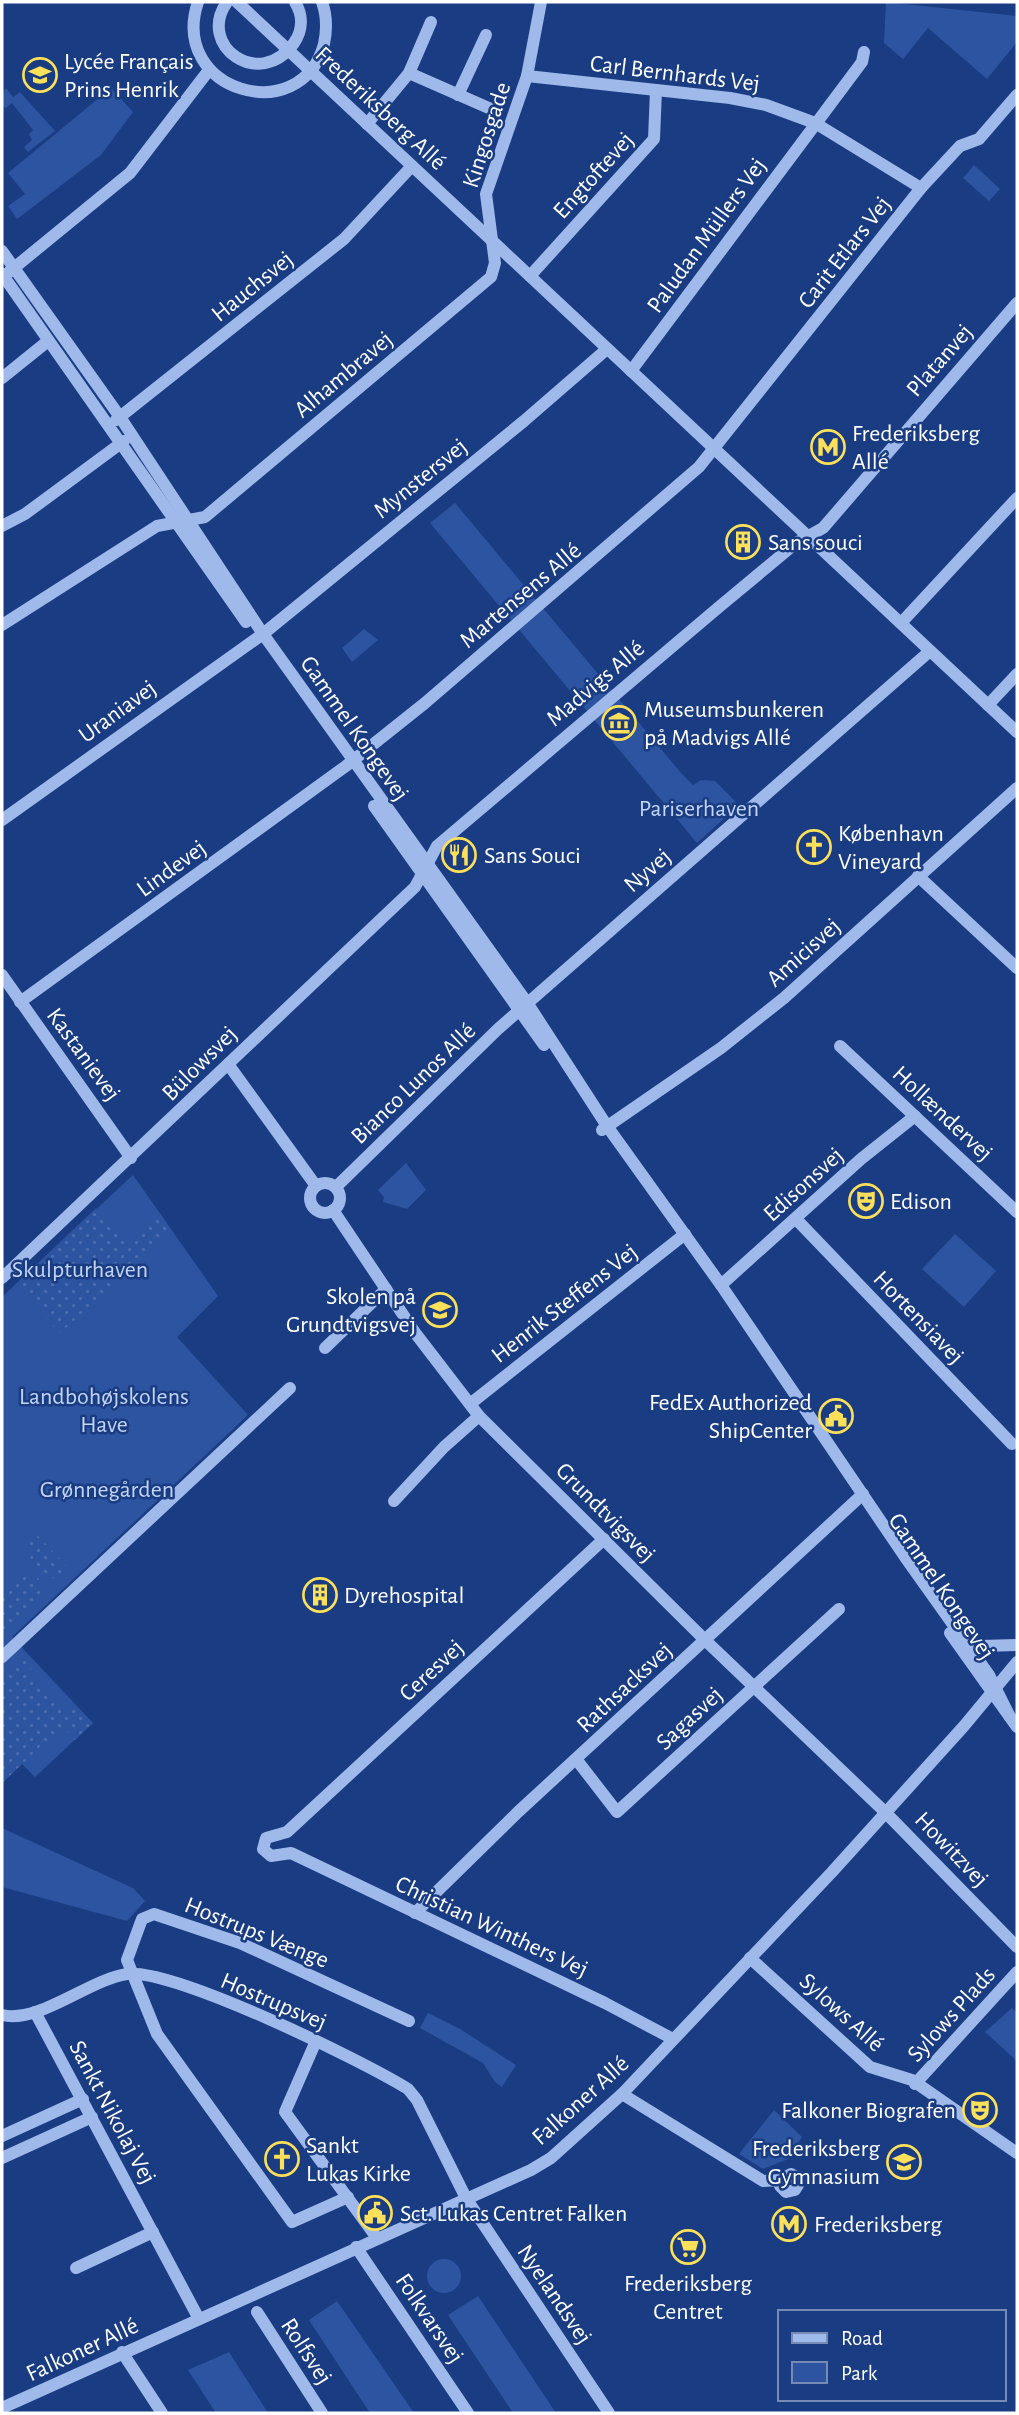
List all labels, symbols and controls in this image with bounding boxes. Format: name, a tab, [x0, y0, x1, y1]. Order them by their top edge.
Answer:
street label: Frederiksberg Allé	[310, 42, 450, 175]
place label: Lycée Français Prins Henrik	[64, 50, 194, 102]
street label: Carl Bernhards Vej	[589, 52, 761, 96]
school or university icon: Lycée Français Prins Henrik	[21, 56, 59, 94]
street label: Kingosgade	[459, 79, 515, 191]
street label: Engtoftevej	[549, 128, 639, 224]
street label: Paludan Müllers Vej	[643, 154, 771, 317]
street label: Carit Etlars Vej	[794, 192, 896, 313]
street label: Hauchsvej	[207, 247, 298, 327]
street label: Platanvej	[902, 320, 977, 401]
street label: Alhambravej	[290, 327, 397, 423]
place label: Frederiksberg Allé	[852, 422, 980, 474]
metro station icon: Frederiksberg Allé	[809, 428, 847, 466]
street label: Mynstersvej	[369, 434, 472, 523]
building icon: Sans souci	[724, 523, 762, 561]
place label: Sans souci	[768, 531, 863, 555]
street label: Martensens Allé	[455, 538, 586, 653]
street label: Madvigs Allé	[542, 636, 649, 731]
street label: Gammel Kongevej	[295, 652, 413, 805]
street label: Uraniavej	[74, 676, 161, 748]
place label: Museumsbunkeren på Madvigs Allé	[644, 698, 824, 750]
museum icon: Museumsbunkeren på Madvigs Allé	[600, 704, 638, 742]
park label: Pariserhaven	[639, 797, 759, 821]
place label: København Vineyard	[838, 822, 944, 874]
church icon: København Vineyard	[795, 828, 833, 866]
street label: Lindevej	[133, 836, 211, 902]
restaurant icon: Sans Souci	[440, 836, 478, 874]
place label: Sans Souci	[484, 844, 581, 868]
street label: Nyvej	[620, 844, 676, 897]
street label: Amicisvej	[762, 914, 845, 992]
street label: Kastanievej	[42, 1004, 125, 1105]
street label: Bianco Lunos Allé	[347, 1019, 481, 1149]
street label: Bülowsvej	[158, 1022, 242, 1106]
street label: Hollændervej	[888, 1062, 997, 1166]
street label: Edisonsvej	[759, 1143, 848, 1226]
theatre icon: Edison	[847, 1182, 885, 1220]
place label: Edison	[890, 1190, 952, 1214]
street label: Henrik Steffens Vej	[487, 1240, 642, 1368]
park label: Skulpturhaven	[12, 1258, 148, 1282]
street label: Hortensiavej	[868, 1267, 968, 1369]
place label: Skolen på Grundtvigsvej	[286, 1285, 416, 1337]
school or university icon: Skolen på Grundtvigsvej	[421, 1291, 459, 1329]
park label: Landbohøjskolens Have	[19, 1385, 189, 1437]
place label: FedEx Authorized ShipCenter	[649, 1391, 812, 1443]
public building icon: FedEx Authorized ShipCenter	[817, 1397, 855, 1435]
street label: Grundtvigsvej	[551, 1458, 660, 1567]
park label: Grønnegården	[40, 1478, 174, 1502]
street label: Gammel Kongevej	[884, 1509, 999, 1664]
building icon: Dyrehospital	[301, 1576, 339, 1614]
place label: Dyrehospital	[344, 1584, 464, 1608]
street label: Ceresvej	[395, 1635, 468, 1706]
street label: Rathsacksvej	[573, 1638, 677, 1738]
street label: Sagasvej	[652, 1682, 727, 1755]
street label: Howitzvej	[910, 1807, 993, 1892]
street label: Christian Winthers Vej	[392, 1872, 591, 1982]
street label: Hostrups Vænge	[181, 1893, 332, 1973]
street label: Sylows Plads	[903, 1963, 1000, 2067]
street label: Hostrupsvej	[217, 1969, 330, 2035]
street label: Sylows Allé	[795, 1969, 888, 2057]
street label: Sankt Nikolaj Vej	[64, 2037, 160, 2188]
street label: Falkoner Allé	[528, 2051, 634, 2150]
theatre icon: Falkoner Biografen	[961, 2091, 999, 2129]
place label: Falkoner Biografen	[781, 2099, 956, 2123]
place label: Sankt Lukas Kirke	[306, 2134, 411, 2186]
place label: Frederiksberg Gymnasium	[752, 2137, 880, 2189]
church icon: Sankt Lukas Kirke	[263, 2140, 301, 2178]
school or university icon: Frederiksberg Gymnasium	[885, 2143, 923, 2181]
public building icon: Sct. Lukas Centret Falken	[356, 2194, 394, 2232]
place label: Sct. Lukas Centret Falken	[400, 2202, 627, 2226]
metro station icon: Frederiksberg	[770, 2205, 808, 2243]
place label: Frederiksberg	[814, 2213, 942, 2237]
supermarket icon: Frederiksberg Centret	[669, 2228, 707, 2266]
street label: Nyelandsvej	[512, 2240, 596, 2349]
street label: Folkvarsvej	[391, 2269, 468, 2368]
place label: Frederiksberg Centret	[624, 2272, 752, 2324]
legend	[778, 2310, 1005, 2401]
street label: Falkoner Allé	[23, 2314, 142, 2386]
street label: Rolfsvej	[276, 2314, 336, 2389]
text: Road	[841, 2328, 883, 2349]
text: Park	[841, 2363, 878, 2384]

